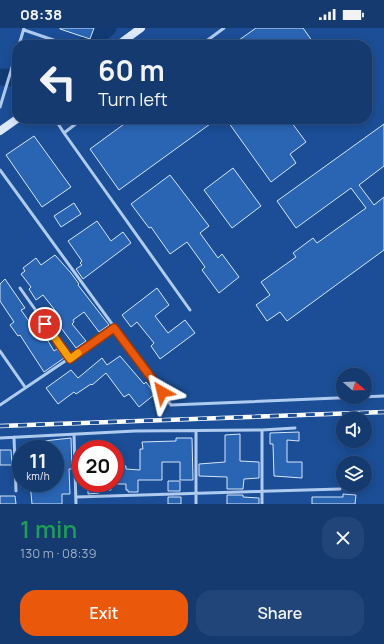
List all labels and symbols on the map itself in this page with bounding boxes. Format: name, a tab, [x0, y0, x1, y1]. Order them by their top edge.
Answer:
pin	[28, 307, 62, 341]
north arrow	[336, 368, 372, 404]
position arrow	[141, 371, 183, 413]
speed limit sign: 20	[72, 440, 124, 492]

